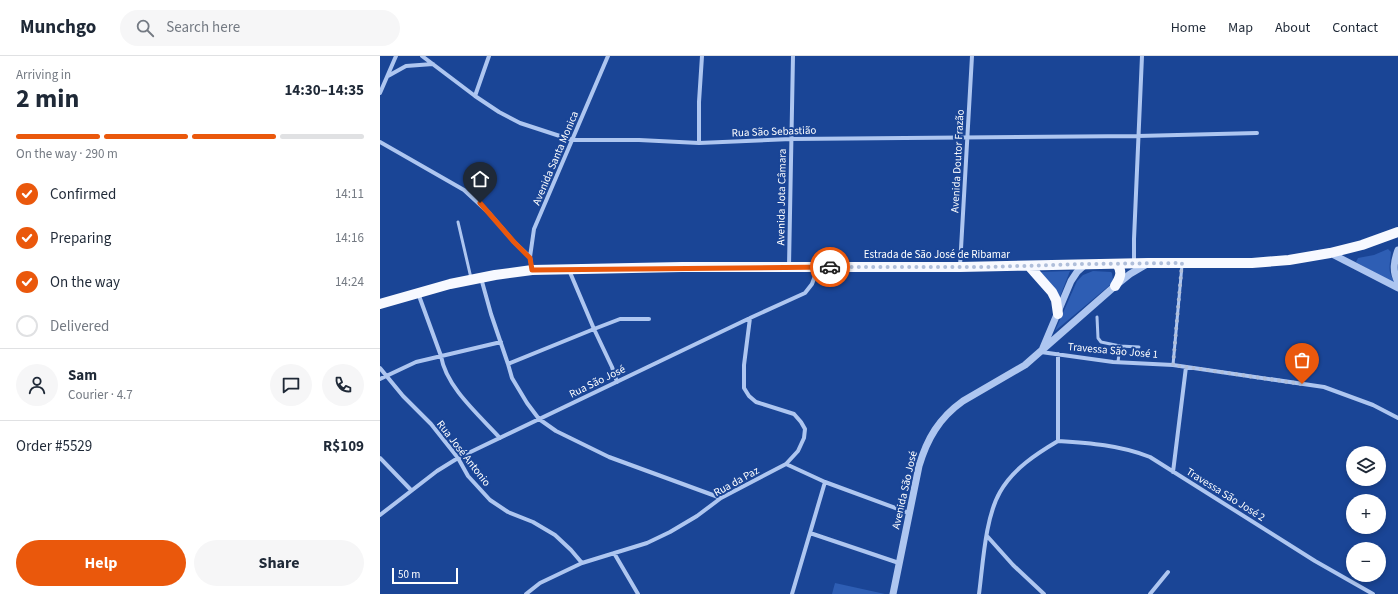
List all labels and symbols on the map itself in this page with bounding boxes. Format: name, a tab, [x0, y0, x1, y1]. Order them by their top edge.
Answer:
street label: Avenida Santa Monica	[529, 109, 582, 208]
street label: Avenida Doutor Frazão	[947, 109, 968, 213]
street label: Rua São Sebastião	[731, 123, 817, 140]
street label: Avenida Jota Câmara	[773, 148, 790, 246]
pin	[463, 162, 497, 203]
courier	[810, 247, 850, 287]
street label: Estrada de São José de Ribamar	[864, 247, 1010, 262]
street label: Travessa São José 1	[1067, 339, 1159, 362]
pin	[1285, 343, 1319, 384]
street label: Rua São José	[567, 361, 628, 402]
street label: Rua José Antonio	[433, 417, 494, 489]
street label: Avenida São José	[888, 449, 921, 531]
street label: Rua da Paz	[711, 463, 762, 500]
street label: Travessa São José 2	[1183, 464, 1268, 525]
scale bar	[392, 566, 458, 585]

